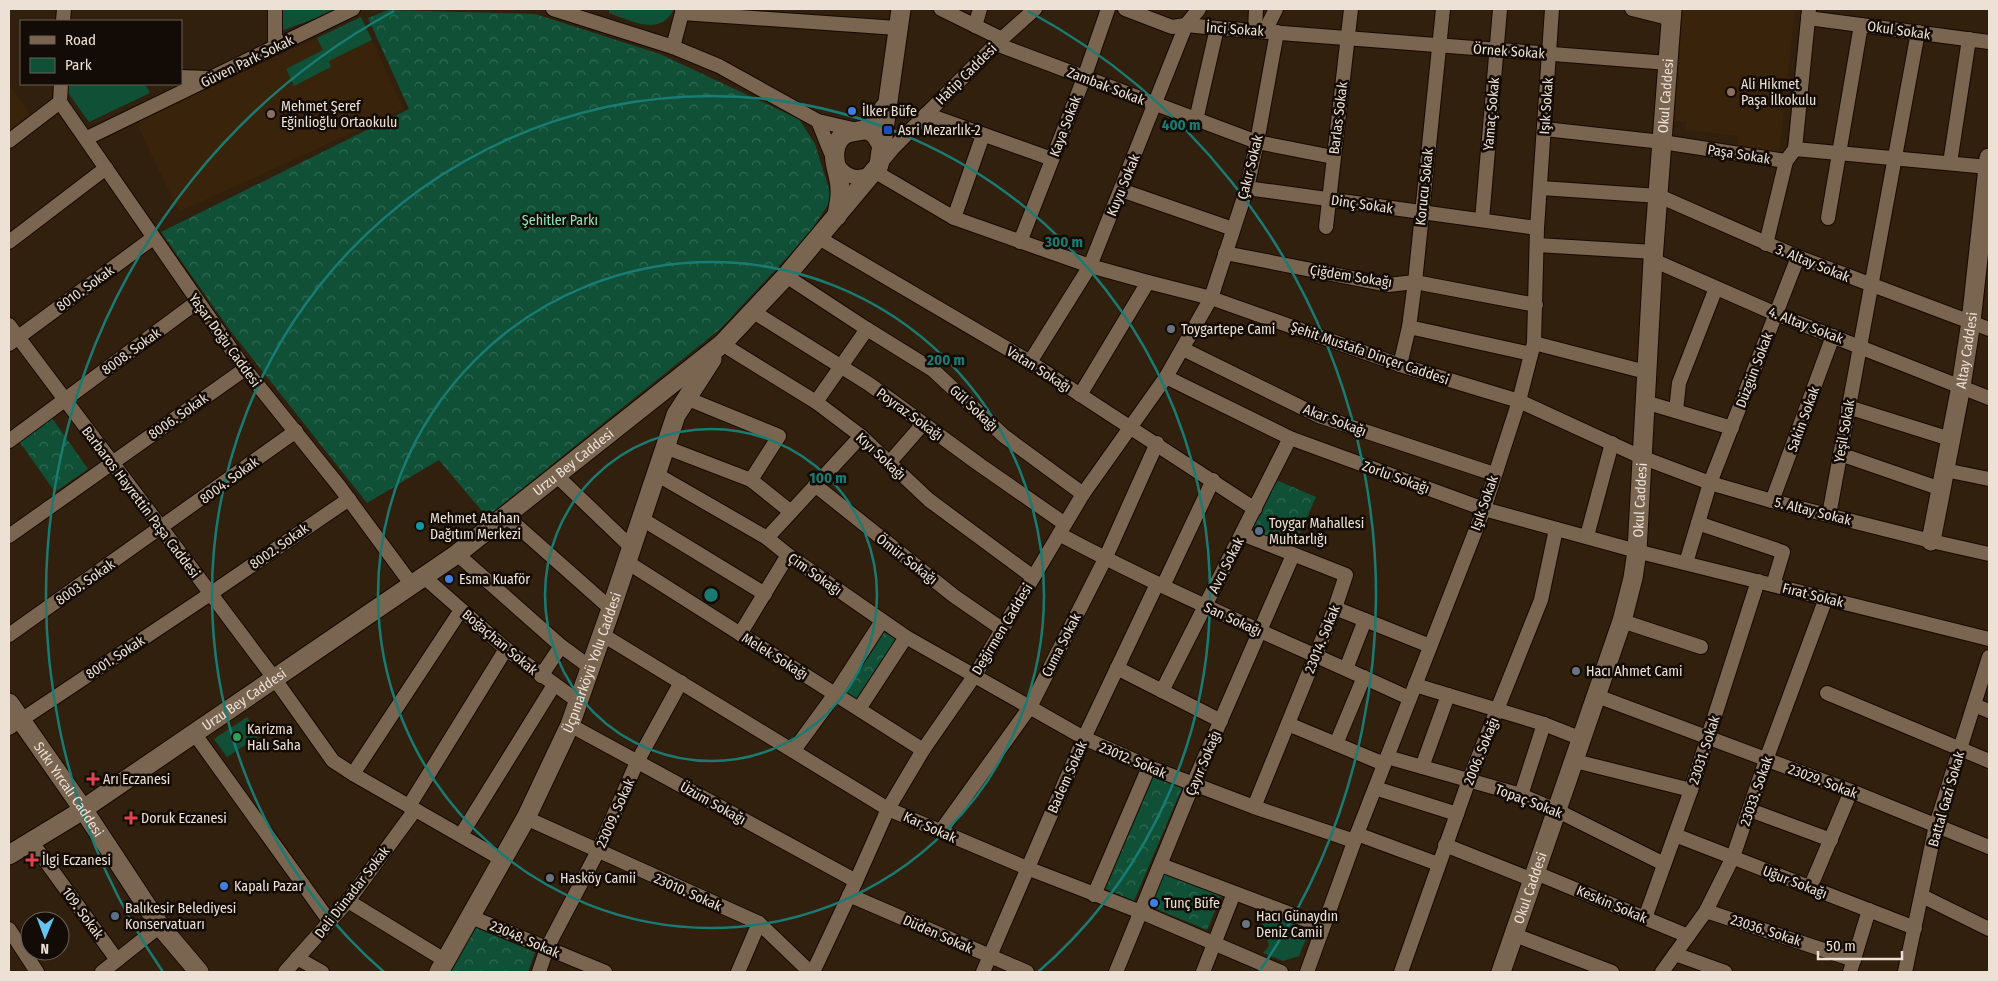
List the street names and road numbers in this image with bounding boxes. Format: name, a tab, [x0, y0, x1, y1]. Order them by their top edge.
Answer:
street label: Okul Sokak	[1866, 18, 1932, 43]
street label: İnci Sokak	[1206, 19, 1265, 40]
street label: Güven Park Sokak	[198, 31, 297, 91]
street label: Hatip Caddesi	[932, 40, 1000, 108]
street label: Örnek Sokak	[1473, 40, 1546, 63]
street label: Okul Caddesi	[1655, 58, 1677, 134]
street label: Zambak Sokak	[1064, 64, 1148, 109]
street label: Yamaç Sokak	[1480, 76, 1503, 151]
street label: Işık Sokak	[1536, 77, 1557, 135]
street label: Barlas Sokak	[1326, 80, 1351, 155]
street label: Kaya Sokak	[1046, 93, 1085, 159]
street label: Çakır Sokak	[1234, 133, 1267, 201]
street label: Paşa Sokak	[1706, 141, 1772, 168]
street label: Korucu Sokak	[1412, 147, 1437, 226]
street label: Kuyu Sokak	[1103, 151, 1144, 219]
street label: Dinç Sokak	[1330, 192, 1394, 217]
street label: 3. Altay Sokak	[1773, 241, 1853, 286]
street label: 8010. Sokak	[53, 262, 118, 315]
street label: Çiğdem Sokağı	[1309, 262, 1393, 291]
street label: Yaşar Doğu Caddesi	[185, 290, 264, 390]
street label: 4. Altay Sokak	[1766, 303, 1846, 348]
street label: Altay Caddesi	[1953, 311, 1981, 390]
street label: Şehit Mustafa Dinçer Caddesi	[1288, 318, 1451, 389]
street label: 8008. Sokak	[98, 324, 165, 379]
street label: Düzgün Sokak	[1732, 330, 1777, 410]
street label: Vatan Sokağı	[1003, 343, 1074, 396]
street label: Gül Sokağı	[946, 382, 1001, 435]
street label: Sakin Sokak	[1784, 384, 1823, 454]
street label: Poyraz Sokağı	[873, 385, 946, 444]
street label: 8006. Sokak	[145, 389, 212, 443]
street label: Yeşil Sokak	[1831, 398, 1858, 464]
street label: Akar Sokağı	[1301, 401, 1369, 440]
street label: Barbaros Hayrettin Paşa Caddesi	[78, 423, 203, 581]
street label: Urzu Bey Caddesi	[530, 425, 617, 500]
street label: Kıyı Sokağı	[852, 429, 909, 484]
street label: 8004. Sokak	[197, 453, 262, 507]
street label: Zorlu Sokağı	[1360, 457, 1432, 497]
street label: Okul Caddesi	[1630, 462, 1651, 538]
street label: Işık Sokak	[1467, 473, 1502, 533]
street label: 5. Altay Sokak	[1773, 494, 1853, 529]
street label: 8002. Sokak	[247, 520, 312, 573]
street label: Ömür Sokağı	[873, 530, 941, 588]
street label: Avcı Sokak	[1205, 534, 1248, 596]
street label: Çim Sokağı	[784, 550, 845, 599]
street label: 8003. Sokak	[53, 556, 118, 609]
street label: Değirmen Caddesi	[968, 580, 1036, 678]
street label: Fırat Sokak	[1781, 580, 1846, 611]
street label: Üçpınarköyü Yolu Caddesi	[559, 590, 625, 736]
street label: San Sokağı	[1201, 599, 1264, 640]
street label: 23014. Sokak	[1301, 602, 1344, 676]
street label: Boğaçhan Sokak	[459, 606, 541, 679]
street label: Cuma Sokak	[1038, 610, 1085, 680]
street label: Melek Sokağı	[739, 629, 811, 683]
street label: 8001. Sokak	[83, 632, 148, 683]
street label: Urzu Bey Caddesi	[199, 665, 290, 734]
street label: 23031. Sokak	[1685, 713, 1724, 787]
street label: 2006. Sokağı	[1460, 715, 1503, 787]
street label: Çayır Sokağı	[1182, 728, 1225, 798]
street label: Badem Sokak	[1044, 738, 1091, 816]
street label: Sıtkı Yırcalı Caddesi	[30, 739, 107, 840]
street label: 23012. Sokak	[1097, 739, 1169, 782]
street label: Battal Gazi Sokak	[1925, 749, 1968, 849]
street label: 23033. Sokak	[1737, 754, 1776, 828]
street label: 23029. Sokak	[1786, 760, 1860, 803]
street label: 23009. Sokak	[593, 776, 638, 850]
street label: Üzüm Sokağı	[677, 778, 749, 828]
street label: Topaç Sokak	[1493, 781, 1565, 822]
street label: Kar Sokak	[901, 808, 959, 847]
street label: Deli Dünadar Sokak	[311, 843, 394, 942]
street label: Okul Caddesi	[1510, 850, 1551, 926]
street label: Uğur Sokağı	[1760, 862, 1829, 903]
street label: 23010. Sokak	[651, 870, 725, 915]
street label: Keskin Sokak	[1574, 882, 1650, 927]
street label: 109. Sokak	[58, 884, 107, 943]
street label: 23036. Sokak	[1728, 911, 1804, 950]
street label: Düden Sokak	[900, 912, 976, 958]
street label: 23048. Sokak	[488, 917, 563, 962]

